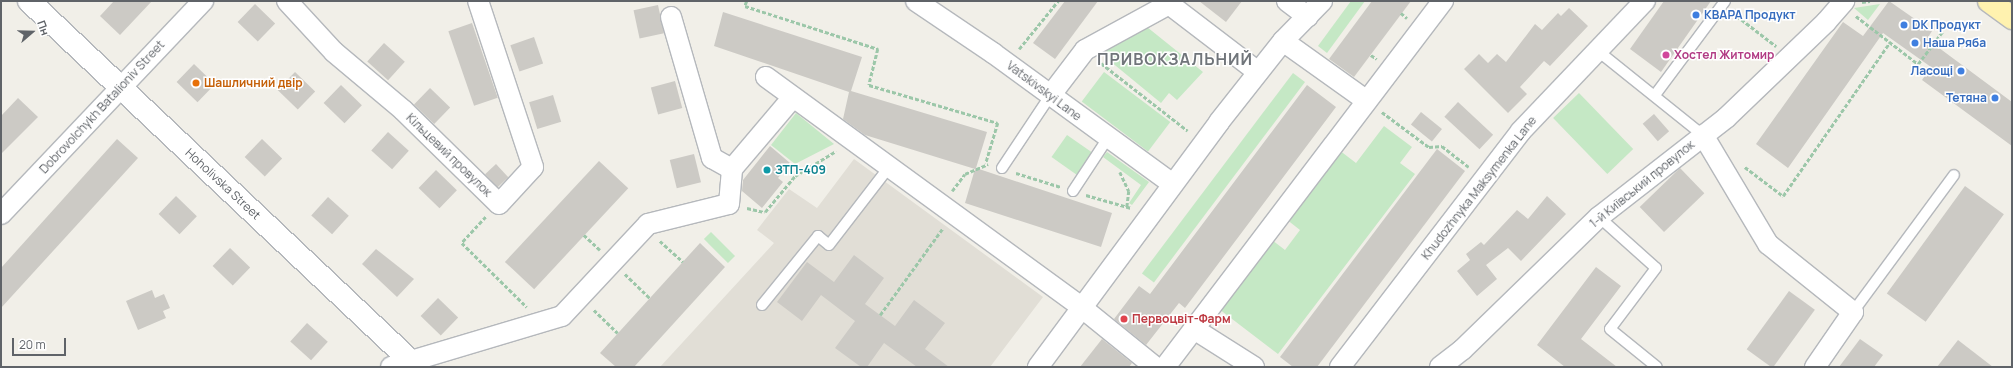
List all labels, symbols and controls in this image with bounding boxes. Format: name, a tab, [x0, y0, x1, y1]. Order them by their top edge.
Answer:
place label: КВАРА Продукт	[1704, 8, 1796, 22]
marker: КВАРА Продукт	[1691, 10, 1701, 20]
north arrow	[12, 12, 52, 52]
text: Пн	[34, 18, 53, 37]
place label: DK Продукт	[1912, 18, 1981, 32]
marker: DK Продукт	[1899, 20, 1909, 30]
place label: Наша Ряба	[1923, 36, 1986, 50]
street label: Dobrovolchykh Batalioniv Street	[37, 38, 167, 176]
marker: Наша Ряба	[1910, 38, 1920, 48]
place label: Хостел Житомир	[1674, 48, 1775, 62]
district label: ПРИВОКЗАЛЬНИЙ	[1097, 49, 1253, 69]
marker: Хостел Житомир	[1661, 50, 1671, 60]
street label: Vatskivskyi Lane	[1004, 58, 1084, 124]
place label: Ласощі	[1911, 64, 1953, 78]
marker: Ласощі	[1956, 66, 1966, 76]
place label: Шашличний двір	[204, 76, 303, 90]
marker: Шашличний двір	[191, 78, 201, 88]
place label: Тетяна	[1946, 91, 1987, 105]
marker: Тетяна	[1990, 93, 2000, 103]
street label: Кільцевий провулок	[403, 110, 495, 200]
street label: Khudozhnyka Maksymenka Lane	[1419, 113, 1539, 263]
street label: 1-й Київський провулок	[1587, 137, 1697, 231]
street label: Hoholivska Street	[182, 145, 264, 223]
place label: ЗТП-409	[775, 163, 826, 177]
marker: ЗТП-409	[762, 165, 772, 175]
place label: Первоцвіт-Фарм	[1132, 312, 1231, 326]
marker: Первоцвіт-Фарм	[1119, 314, 1129, 324]
scale bar	[14, 330, 68, 356]
text: 20 m	[19, 336, 46, 353]

